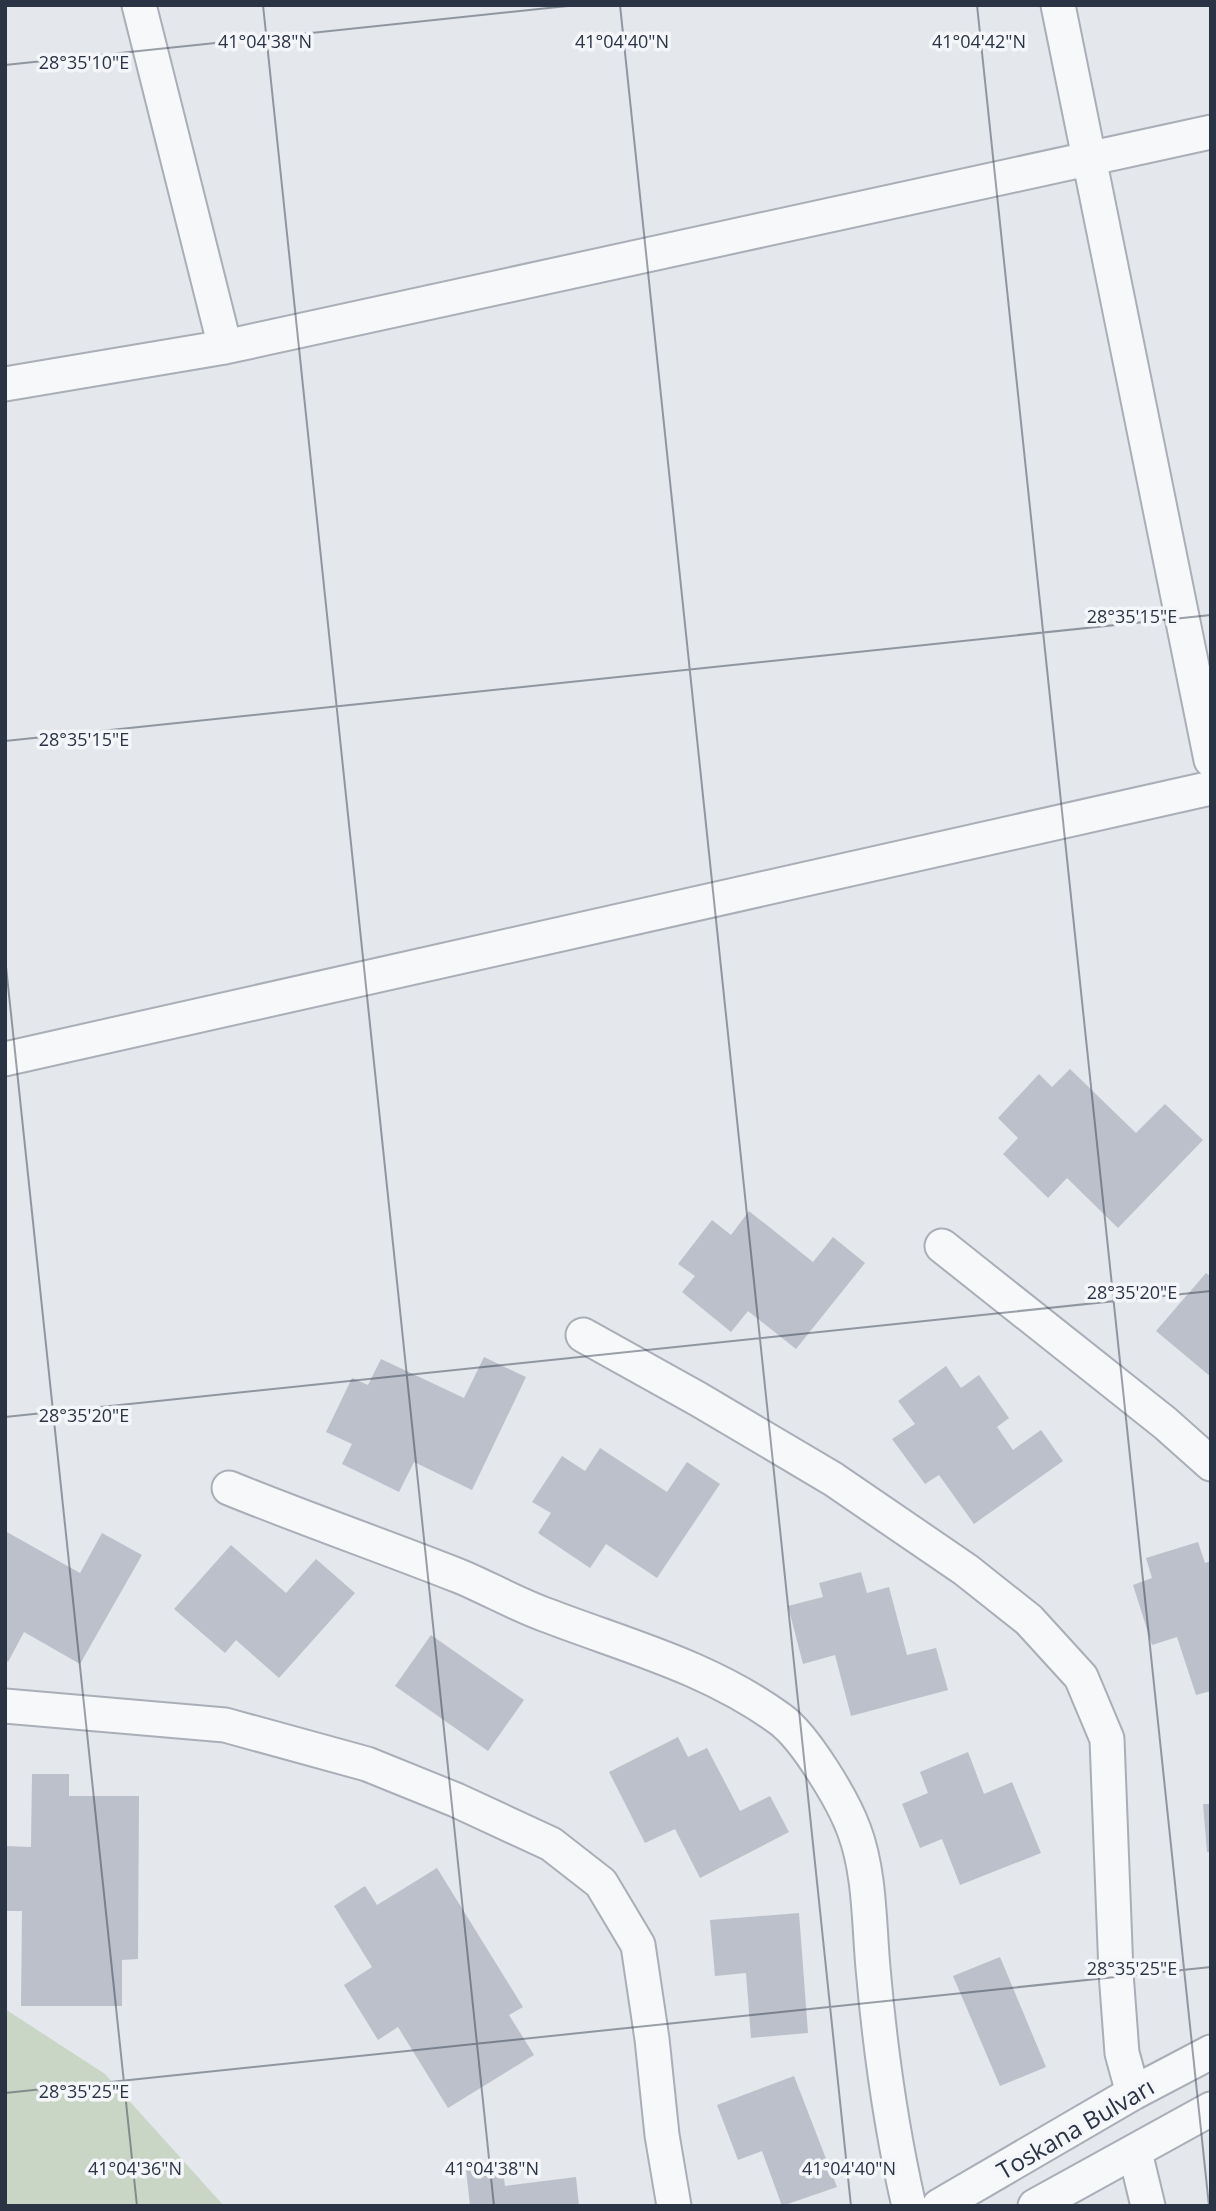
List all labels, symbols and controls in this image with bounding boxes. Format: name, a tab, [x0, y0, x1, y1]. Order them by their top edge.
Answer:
text: 41°04'38"N	[218, 29, 312, 53]
text: 41°04'40"N	[575, 29, 669, 53]
text: 41°04'42"N	[932, 29, 1026, 53]
text: 28°35'10"E	[39, 50, 129, 74]
text: 28°35'15"E	[1087, 604, 1177, 628]
text: 28°35'15"E	[39, 727, 129, 751]
text: 28°35'20"E	[1087, 1280, 1177, 1304]
text: 28°35'20"E	[39, 1403, 129, 1427]
text: 28°35'25"E	[1087, 1956, 1177, 1980]
street label: Toskana Bulvarı	[990, 2070, 1160, 2186]
text: 28°35'25"E	[39, 2079, 129, 2103]
text: 41°04'36"N	[88, 2156, 182, 2180]
text: 41°04'38"N	[445, 2156, 539, 2180]
text: 41°04'40"N	[802, 2156, 896, 2180]

